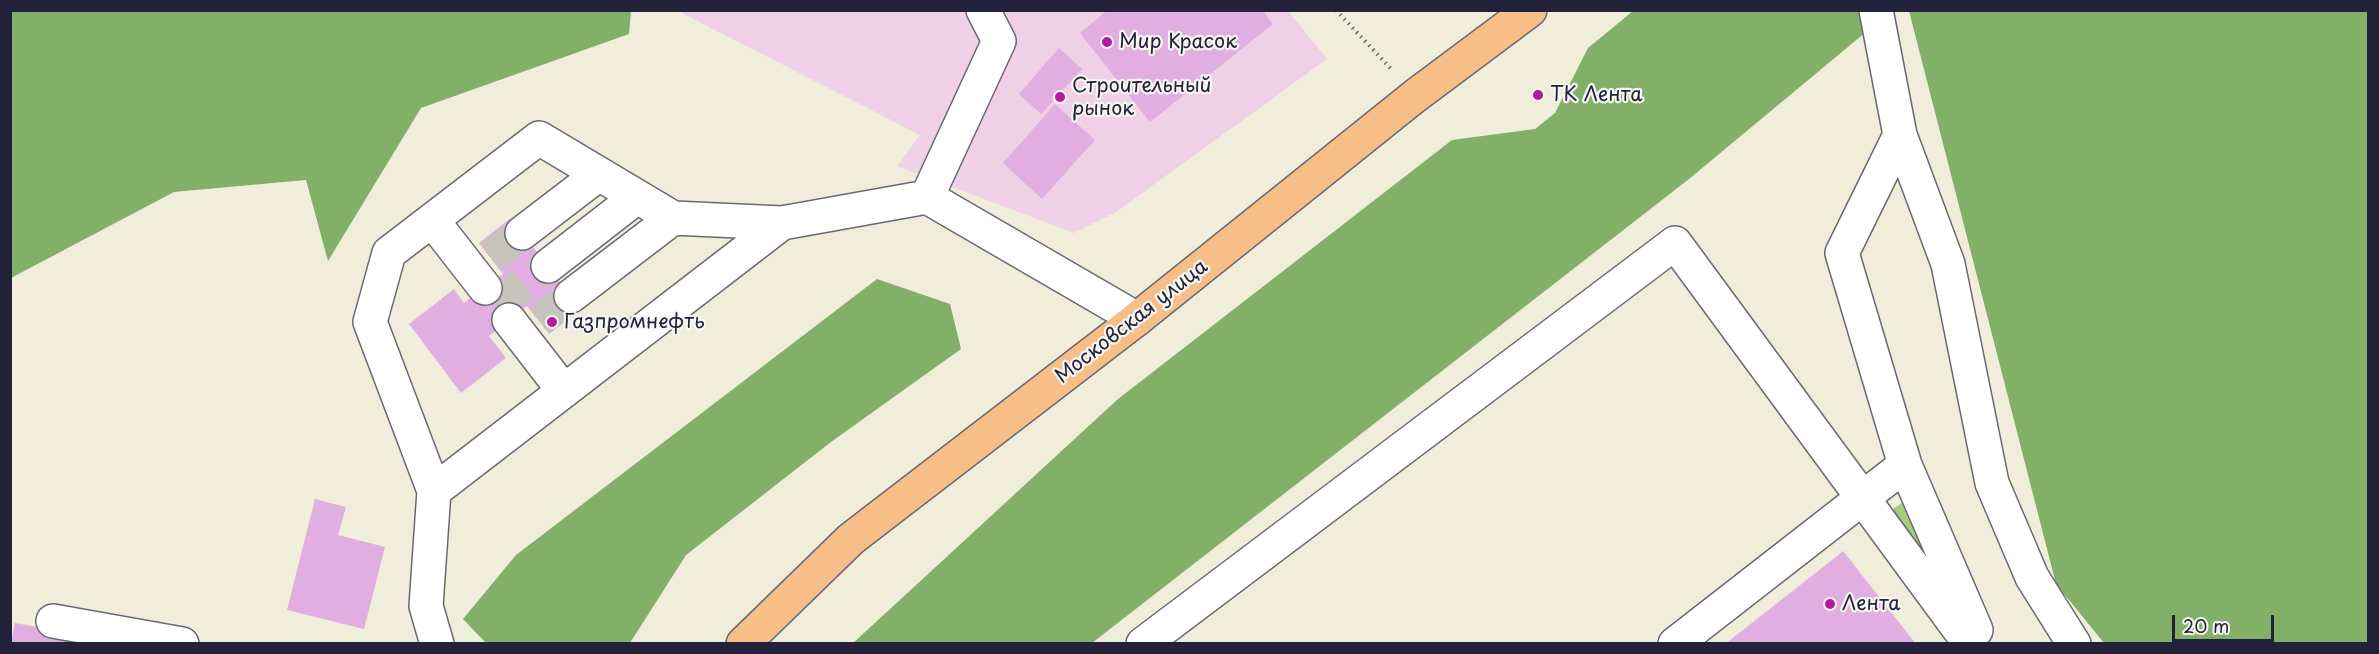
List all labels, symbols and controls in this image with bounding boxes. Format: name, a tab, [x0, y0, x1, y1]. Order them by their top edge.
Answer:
place label: Мир Красок	[1119, 30, 1237, 54]
marker: Мир Красок	[1100, 35, 1114, 49]
place label: Строительный рынок	[1072, 74, 1211, 121]
place label: ТК Лента	[1550, 83, 1642, 107]
marker: ТК Лента	[1531, 88, 1545, 102]
marker: Строительный рынок	[1053, 90, 1067, 104]
street label: Московская улица	[1051, 255, 1213, 389]
place label: Газпромнефть	[564, 310, 705, 334]
marker: Газпромнефть	[545, 315, 559, 329]
place label: Лента	[1842, 592, 1901, 616]
marker: Лента	[1823, 597, 1837, 611]
scale bar	[2175, 603, 2277, 641]
text: 20 m	[2183, 612, 2229, 639]

